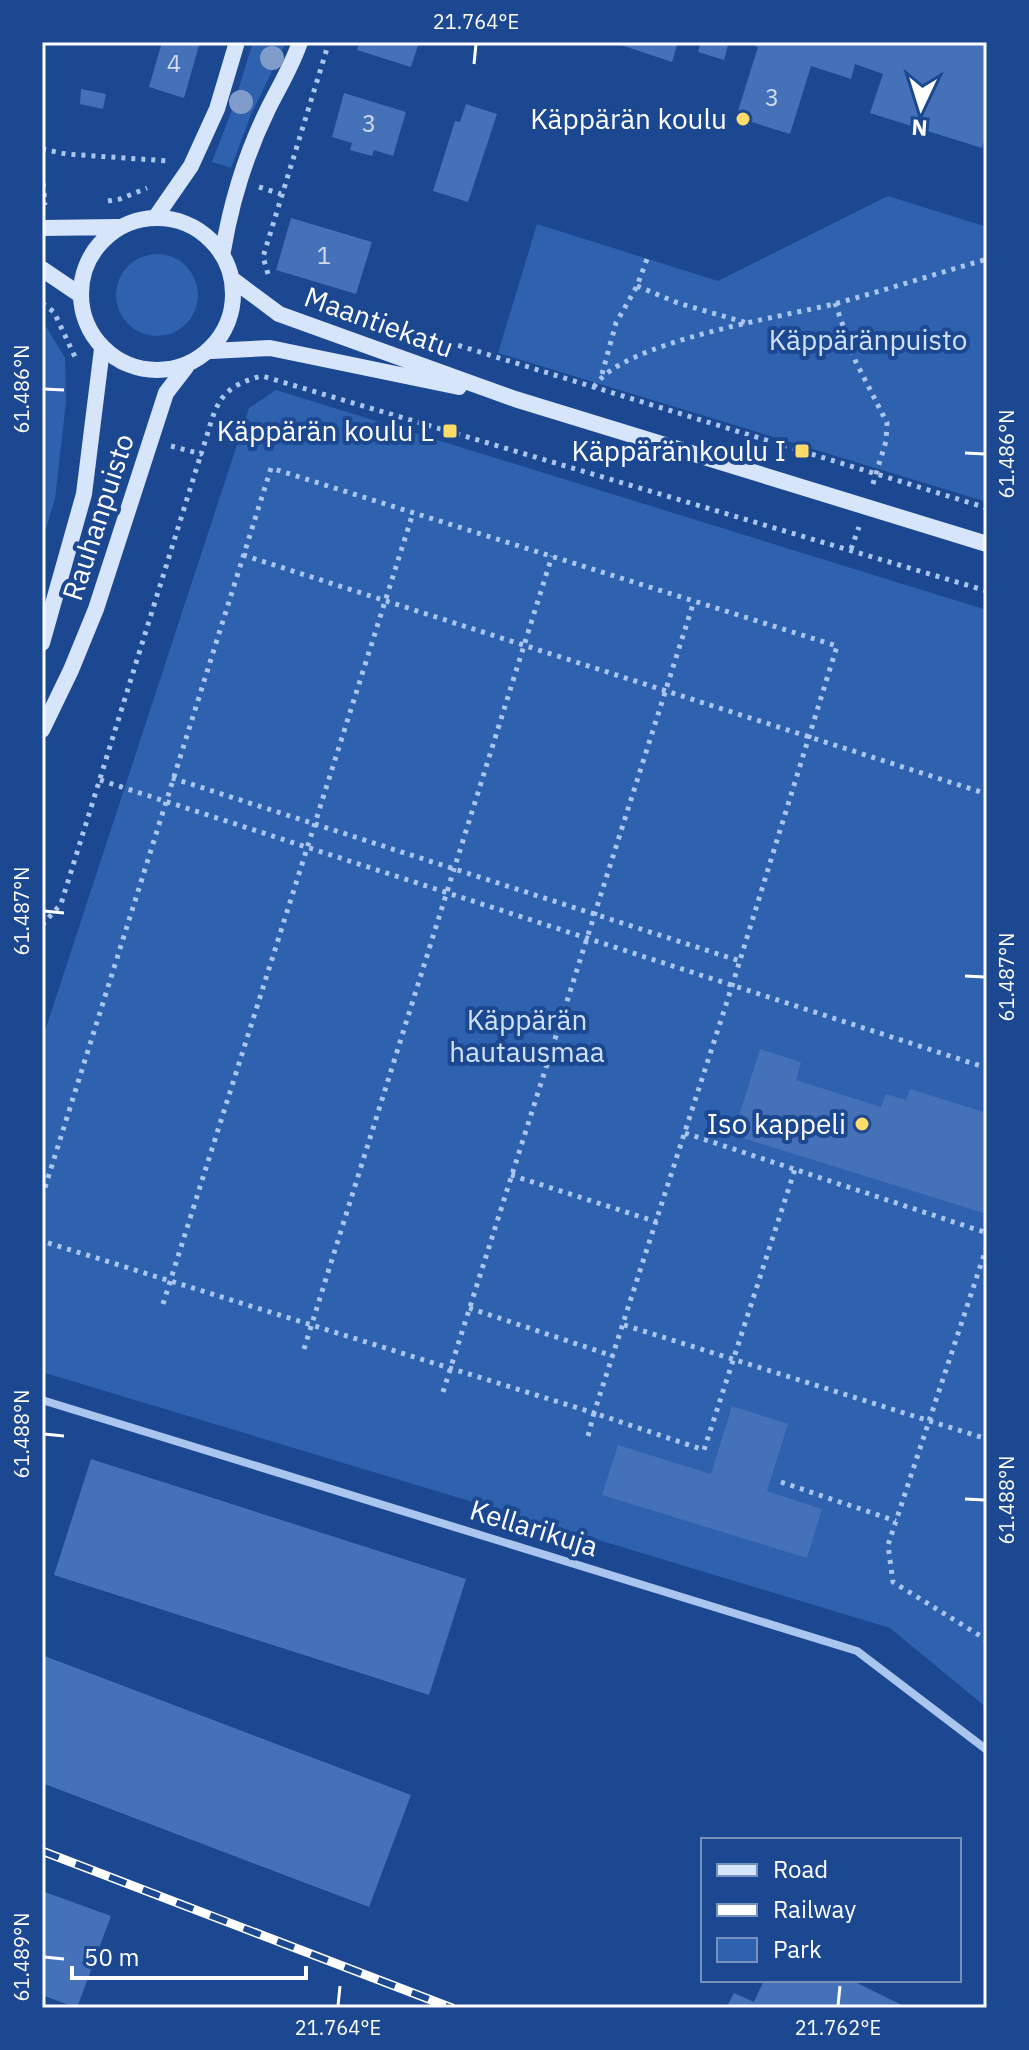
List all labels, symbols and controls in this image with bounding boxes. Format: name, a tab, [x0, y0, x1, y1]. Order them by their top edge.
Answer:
text: 21.764°E	[433, 8, 519, 35]
house number: 4	[167, 47, 181, 79]
north arrow	[881, 68, 961, 148]
house number: 3	[765, 81, 779, 113]
place label: Käppärän koulu	[530, 100, 727, 137]
house number: 3	[362, 107, 376, 139]
marker: Käppärän koulu	[734, 110, 752, 128]
text: N	[911, 113, 929, 143]
house number: 1	[317, 239, 331, 271]
street label: Maantiekatu	[300, 277, 459, 366]
park label: Käppäränpuisto	[769, 321, 967, 358]
text: 61.486°N	[8, 345, 35, 433]
text: 61.486°N	[993, 410, 1020, 498]
place label: Käppärän koulu L	[217, 412, 434, 449]
marker: Käppärän koulu L	[441, 422, 459, 440]
street label: Rauhanpuisto	[53, 429, 142, 605]
place label: Käppärän koulu I	[571, 432, 786, 469]
marker: Käppärän koulu I	[793, 442, 811, 460]
text: 61.487°N	[8, 867, 35, 955]
text: 61.487°N	[993, 933, 1020, 1021]
park label: Käppärän hautausmaa	[449, 1001, 605, 1070]
place label: Iso kappeli	[707, 1105, 846, 1142]
marker: Iso kappeli	[853, 1115, 871, 1133]
text: 61.488°N	[8, 1390, 35, 1478]
text: 61.488°N	[993, 1456, 1020, 1544]
street label: Kellarikuja	[466, 1491, 603, 1565]
legend	[701, 1838, 961, 1982]
text: Road	[773, 1853, 828, 1885]
text: Railway	[773, 1893, 856, 1925]
text: 61.489°N	[8, 1913, 35, 2001]
scale bar	[72, 1930, 306, 1980]
text: Park	[773, 1933, 822, 1965]
text: 50 m	[84, 1941, 139, 1973]
text: 21.764°E	[295, 2014, 381, 2041]
text: 21.762°E	[795, 2014, 881, 2041]

